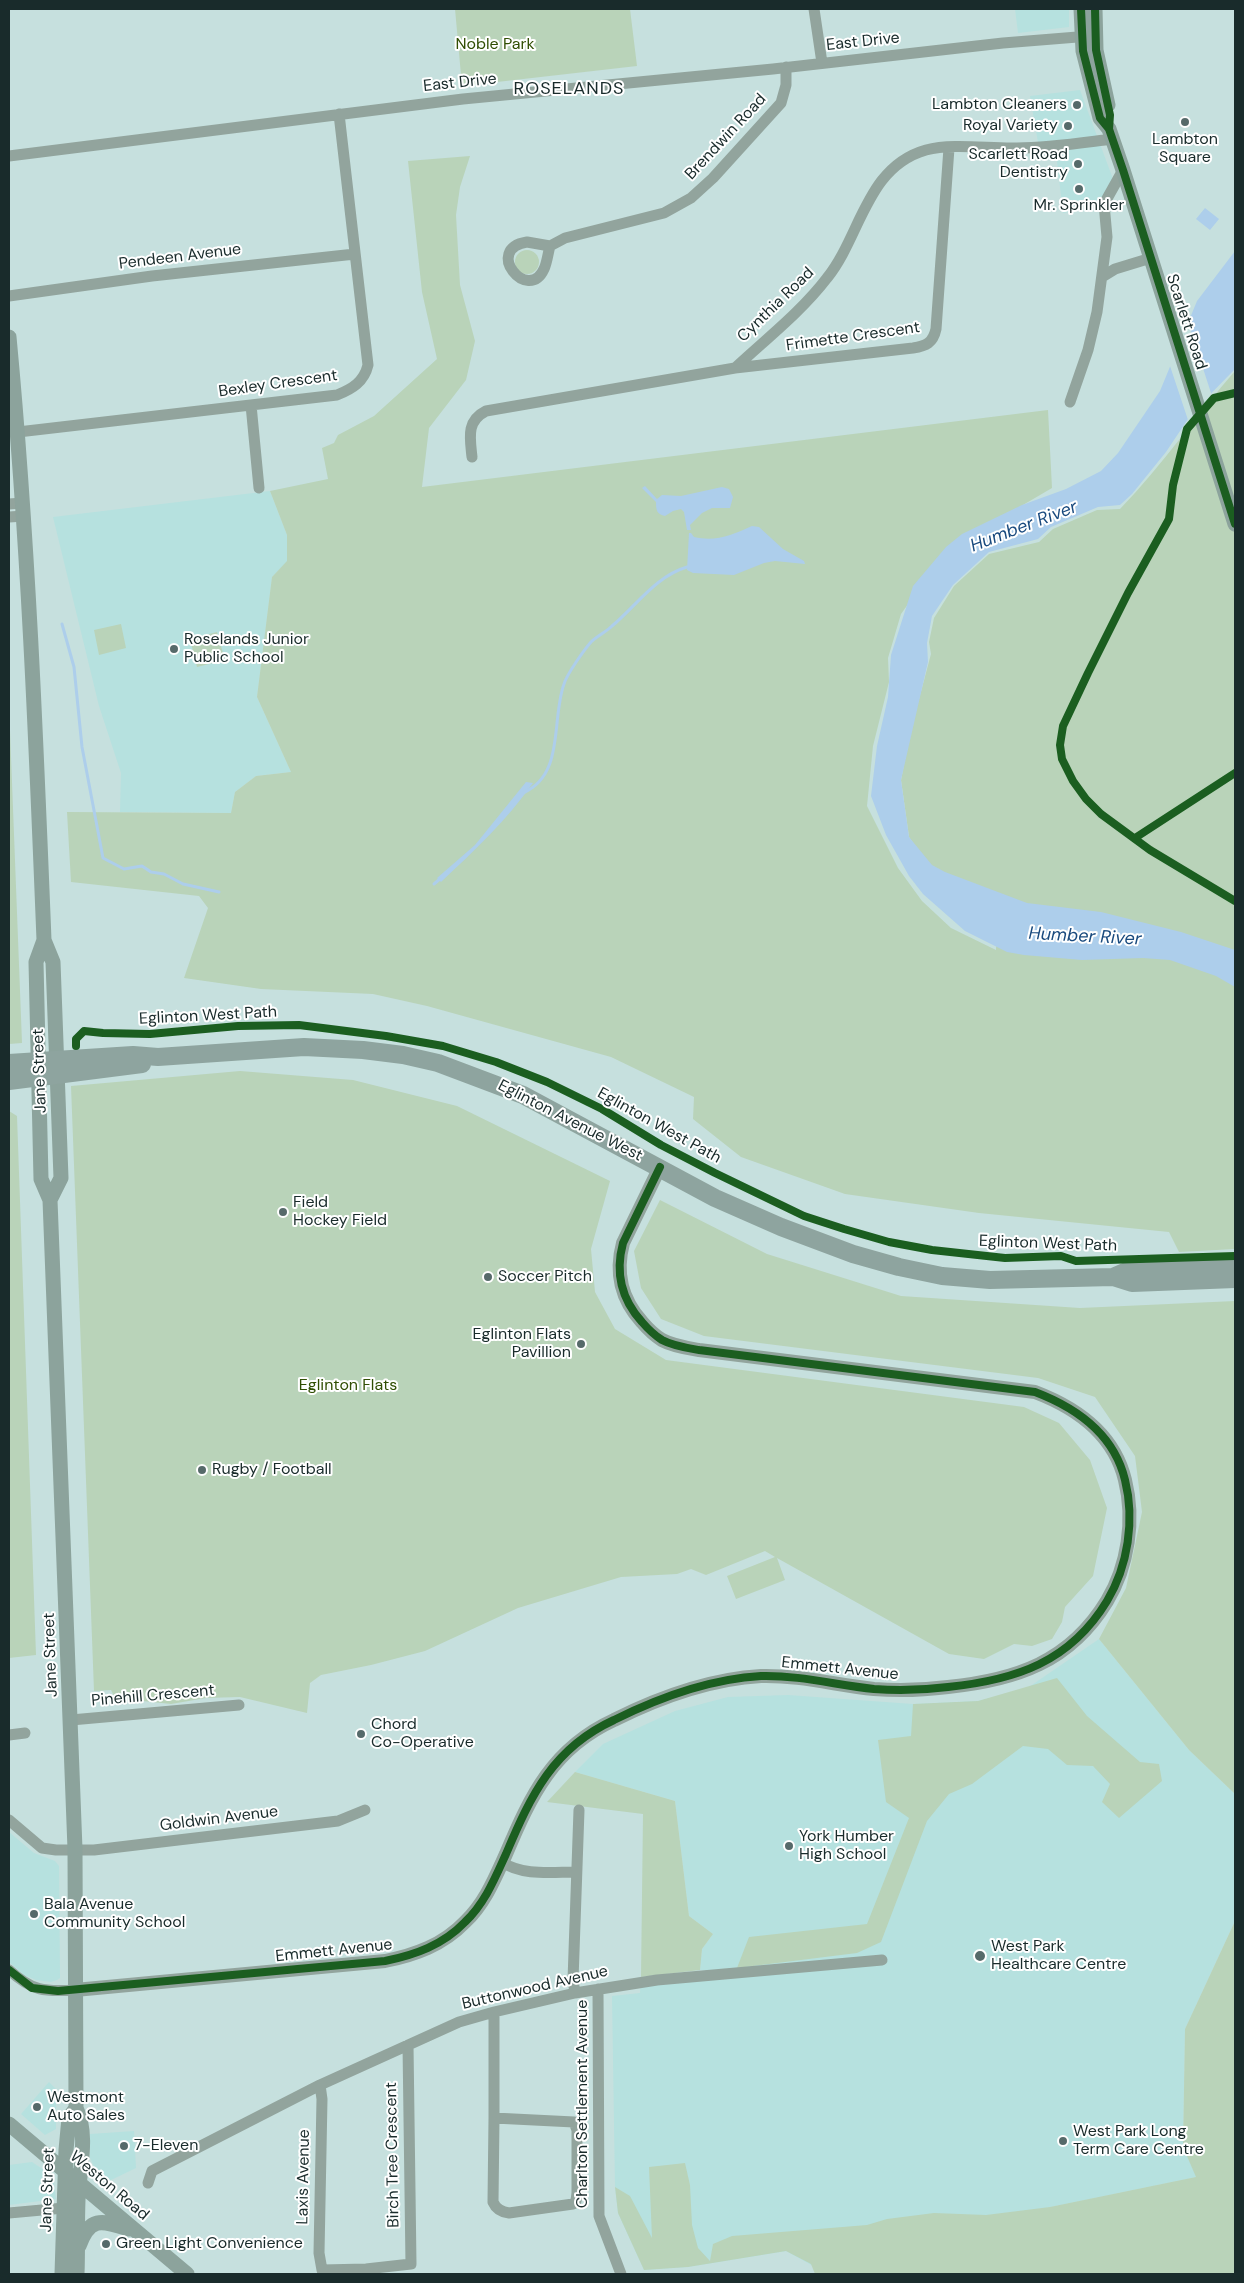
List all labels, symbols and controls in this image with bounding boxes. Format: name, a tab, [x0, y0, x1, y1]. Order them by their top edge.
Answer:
street label: East Drive	[825, 29, 901, 55]
park label: Noble Park	[455, 35, 535, 55]
street label: East Drive	[422, 70, 498, 96]
district label: ROSELANDS	[512, 78, 626, 100]
street label: Brendwin Road	[681, 90, 771, 184]
place label: Lambton Cleaners	[932, 95, 1067, 115]
marker: Lambton Cleaners	[1071, 99, 1083, 111]
place label: Royal Variety	[963, 116, 1058, 136]
marker: Lambton Square	[1179, 116, 1191, 128]
marker: Royal Variety	[1062, 120, 1074, 132]
place label: Lambton Square	[1152, 130, 1218, 168]
place label: Scarlett Road Dentistry	[969, 145, 1068, 183]
marker: Scarlett Road Dentistry	[1072, 158, 1084, 170]
marker: Mr. Sprinkler	[1073, 183, 1085, 195]
place label: Mr. Sprinkler	[1033, 196, 1125, 216]
street label: Pendeen Avenue	[118, 240, 242, 274]
street label: Cynthia Road	[734, 264, 818, 346]
street label: Scarlett Road	[1161, 272, 1211, 372]
street label: Frimette Crescent	[785, 318, 921, 356]
street label: Bexley Crescent	[217, 366, 339, 402]
water label: Humber River	[967, 497, 1081, 557]
place label: Roselands Junior Public School	[184, 630, 309, 668]
marker: Roselands Junior Public School	[168, 643, 180, 655]
water label: Humber River	[1028, 923, 1142, 951]
street label: Eglinton West Path	[138, 1003, 278, 1029]
street label: Jane Street	[29, 1028, 51, 1114]
street label: Eglinton Avenue West	[494, 1076, 646, 1166]
street label: Eglinton West Path	[594, 1084, 724, 1168]
place label: Field Hockey Field	[293, 1193, 387, 1231]
marker: Field Hockey Field	[277, 1206, 289, 1218]
street label: Eglinton West Path	[979, 1232, 1117, 1256]
place label: Soccer Pitch	[498, 1267, 592, 1287]
marker: Soccer Pitch	[482, 1271, 494, 1283]
place label: Eglinton Flats Pavillion	[473, 1325, 571, 1363]
marker: Eglinton Flats Pavillion	[575, 1338, 587, 1350]
park label: Eglinton Flats	[299, 1376, 397, 1396]
place label: Rugby / Football	[212, 1460, 332, 1480]
marker: Rugby / Football	[196, 1464, 208, 1476]
street label: Jane Street	[40, 1612, 62, 1698]
street label: Emmett Avenue	[781, 1653, 899, 1685]
street label: Pinehill Crescent	[91, 1681, 215, 1711]
place label: Chord Co-Operative	[371, 1715, 474, 1753]
marker: Chord Co-Operative	[355, 1728, 367, 1740]
street label: Goldwin Avenue	[159, 1802, 279, 1836]
place label: York Humber High School	[799, 1827, 894, 1865]
marker: York Humber High School	[783, 1840, 795, 1852]
place label: Bala Avenue Community School	[44, 1895, 185, 1933]
marker: Bala Avenue Community School	[28, 1908, 40, 1920]
street label: Emmett Avenue	[275, 1935, 393, 1967]
place label: West Park Healthcare Centre	[991, 1937, 1126, 1975]
marker: West Park Healthcare Centre	[973, 1949, 987, 1963]
street label: Buttonwood Avenue	[460, 1962, 610, 2014]
street label: Charlton Settlement Avenue	[573, 2000, 593, 2208]
street label: Birch Tree Crescent	[382, 2082, 404, 2228]
place label: Westmont Auto Sales	[47, 2088, 125, 2126]
marker: Westmont Auto Sales	[31, 2101, 43, 2113]
place label: West Park Long Term Care Centre	[1073, 2122, 1204, 2160]
street label: Laxis Avenue	[294, 2129, 314, 2225]
marker: West Park Long Term Care Centre	[1057, 2135, 1069, 2147]
place label: 7-Eleven	[134, 2136, 198, 2156]
marker: 7-Eleven	[118, 2140, 130, 2152]
street label: Jane Street	[37, 2147, 59, 2233]
street label: Weston Road	[65, 2147, 153, 2225]
place label: Green Light Convenience	[116, 2234, 303, 2254]
marker: Green Light Convenience	[100, 2238, 112, 2250]

